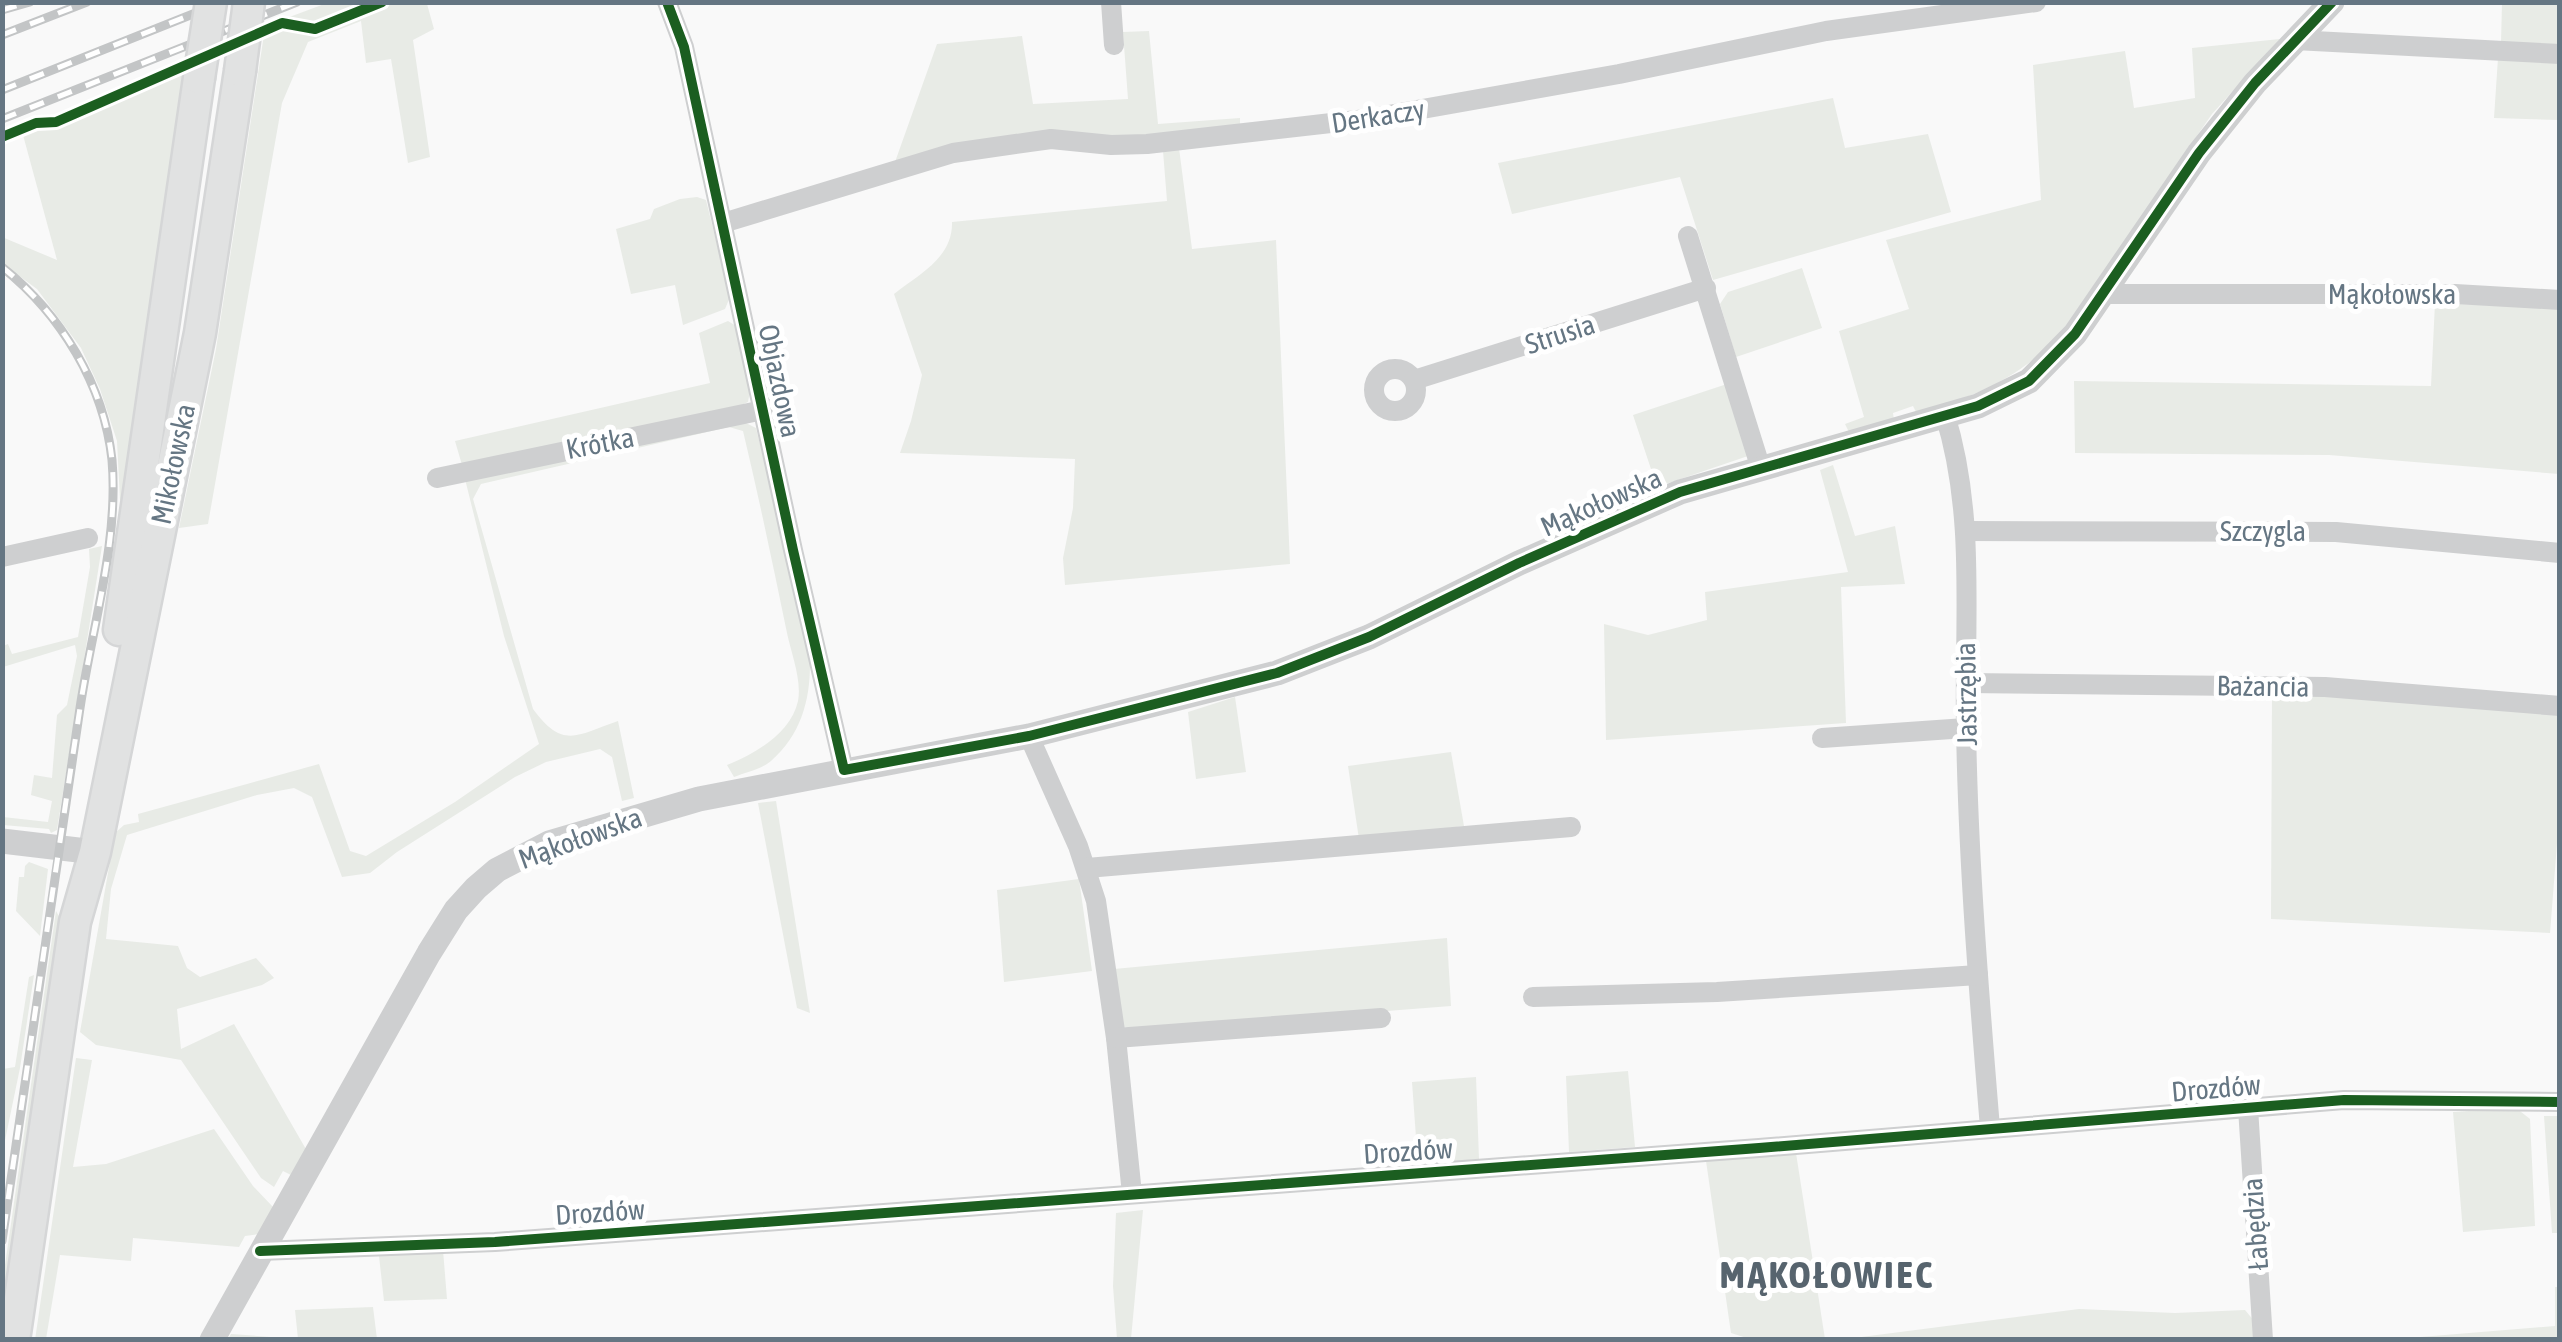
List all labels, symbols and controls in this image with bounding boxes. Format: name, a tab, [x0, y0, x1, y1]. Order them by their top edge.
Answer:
street label: Derkaczy	[1329, 93, 1427, 139]
street label: Mąkołowska	[2328, 278, 2456, 310]
street label: Strusia	[1521, 308, 1599, 360]
street label: Objazdowa	[752, 322, 808, 440]
street label: Mikołowska	[145, 401, 201, 527]
street label: Krótka	[563, 421, 637, 465]
street label: Mąkołowska	[1536, 461, 1666, 543]
street label: Szczygla	[2220, 515, 2306, 547]
street label: Jastrzębia	[1949, 642, 1983, 746]
street label: Bażancia	[2216, 669, 2310, 703]
street label: Mąkołowska	[514, 801, 646, 875]
street label: Drozdów	[2170, 1068, 2262, 1108]
street label: Drozdów	[1362, 1132, 1454, 1170]
street label: Łabędzia	[2236, 1177, 2274, 1271]
street label: Drozdów	[554, 1193, 646, 1231]
district label: MĄKOŁOWIEC	[1719, 1253, 1935, 1296]

